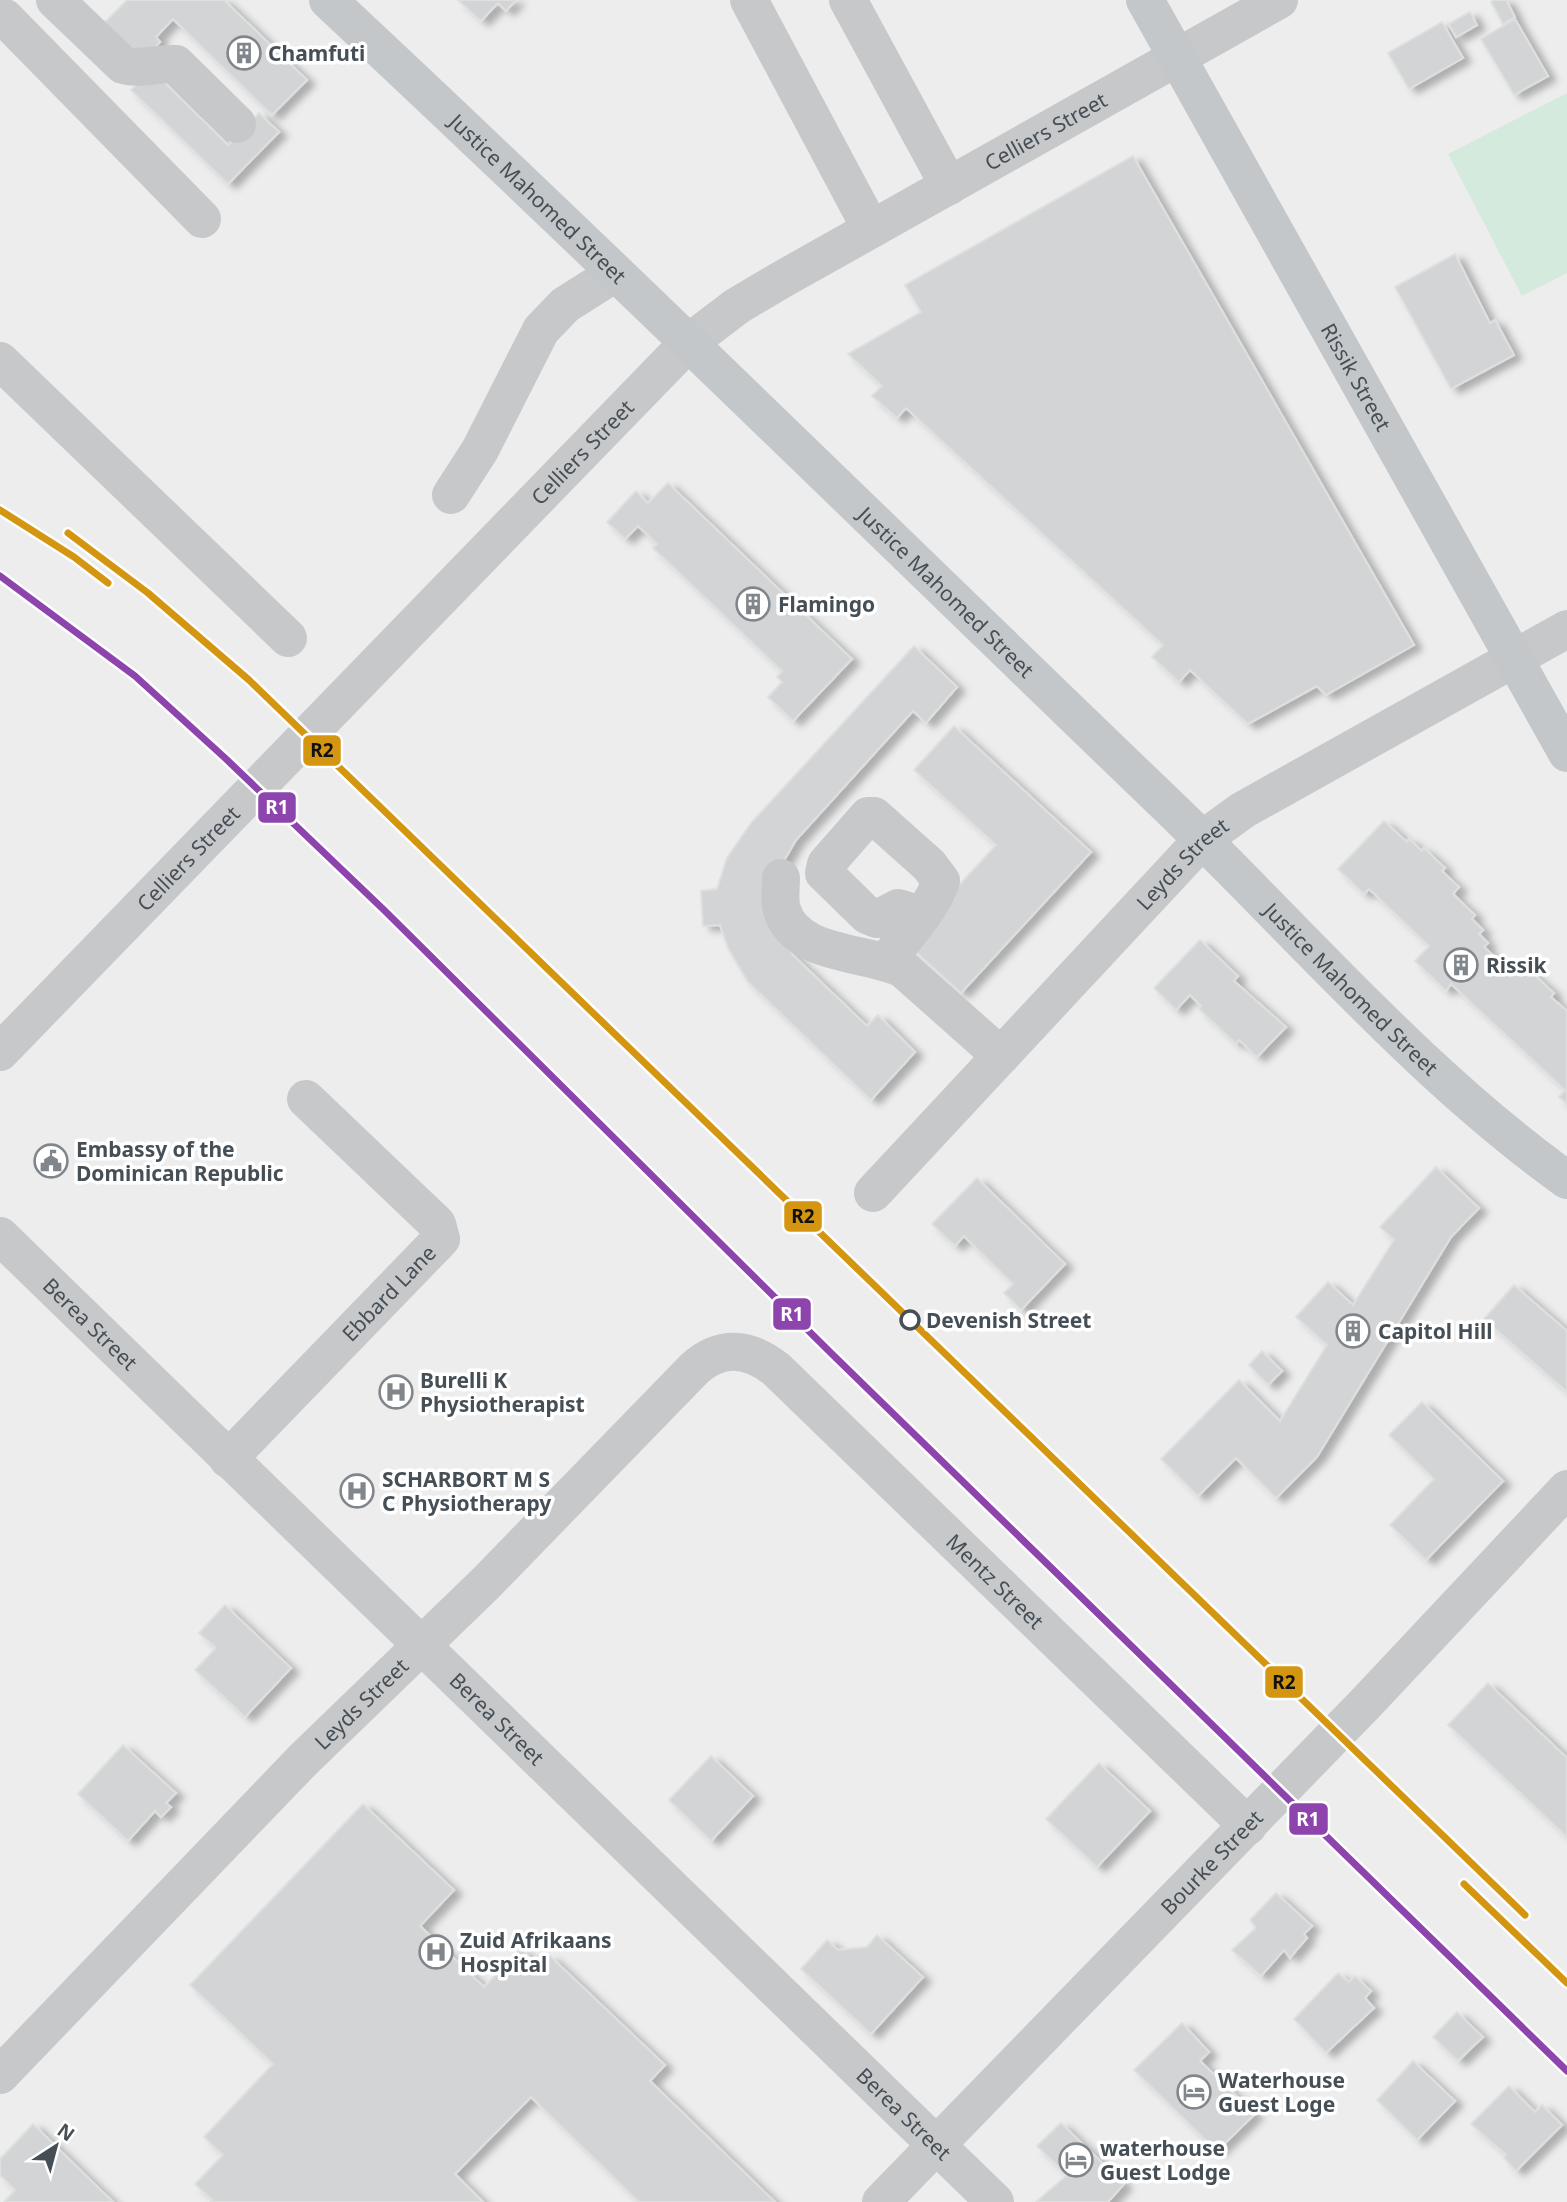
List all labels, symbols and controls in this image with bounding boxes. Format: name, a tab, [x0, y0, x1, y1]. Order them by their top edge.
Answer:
building icon: Chamfuti	[225, 34, 263, 72]
place label: Chamfuti	[268, 39, 365, 67]
street label: Celliers Street	[979, 85, 1112, 177]
street label: Justice Mahomed Street	[442, 106, 633, 290]
street label: Rissik Street	[1315, 318, 1398, 436]
street label: Celliers Street	[525, 393, 640, 511]
street label: Justice Mahomed Street	[851, 499, 1041, 684]
building icon: Flamingo	[734, 585, 772, 623]
place label: Flamingo	[778, 590, 875, 618]
line badge: R2	[302, 734, 342, 767]
text: R2	[310, 737, 334, 763]
line badge: R1	[257, 791, 297, 824]
text: R1	[265, 794, 289, 820]
street label: Celliers Street	[131, 799, 246, 917]
street label: Leyds Street	[1130, 811, 1234, 916]
street label: Justice Mahomed Street	[1257, 895, 1444, 1082]
building icon: Rissik	[1442, 946, 1480, 984]
place label: Rissik	[1486, 951, 1547, 979]
place label: Embassy of the Dominican Republic	[76, 1135, 284, 1187]
public building icon: Embassy of the Dominican Republic	[32, 1142, 70, 1180]
line badge: R2	[783, 1200, 823, 1233]
text: R2	[791, 1203, 815, 1229]
street label: Ebbard Lane	[336, 1239, 442, 1347]
street label: Berea Street	[37, 1271, 144, 1376]
line badge: R1	[772, 1297, 812, 1331]
text: R1	[780, 1301, 804, 1327]
place label: Devenish Street	[926, 1306, 1091, 1334]
marker: Devenish Street	[900, 1310, 920, 1330]
building icon: Capitol Hill	[1334, 1312, 1372, 1350]
place label: Capitol Hill	[1378, 1317, 1492, 1345]
place label: Burelli K Physiotherapist	[420, 1366, 585, 1418]
hospital icon: Burelli K Physiotherapist	[377, 1373, 415, 1411]
place label: SCHARBORT M S C Physiotherapy	[382, 1465, 551, 1517]
hospital icon: SCHARBORT M S C Physiotherapy	[338, 1472, 376, 1510]
street label: Mentz Street	[940, 1528, 1050, 1635]
street label: Leyds Street	[308, 1652, 414, 1756]
line badge: R2	[1264, 1665, 1304, 1699]
street label: Berea Street	[444, 1666, 551, 1771]
text: R2	[1272, 1669, 1296, 1695]
line badge: R1	[1288, 1802, 1329, 1836]
street label: Bourke Street	[1154, 1804, 1269, 1920]
text: R1	[1296, 1806, 1320, 1832]
place label: Zuid Afrikaans Hospital	[460, 1926, 612, 1978]
hospital icon: Zuid Afrikaans Hospital	[417, 1933, 455, 1971]
street label: Berea Street	[851, 2061, 958, 2166]
place label: Waterhouse Guest Loge	[1218, 2066, 1345, 2118]
hotel icon: Waterhouse Guest Loge	[1175, 2073, 1213, 2111]
north arrow	[21, 2111, 91, 2181]
text: N	[52, 2117, 80, 2147]
place label: waterhouse Guest Lodge	[1100, 2134, 1230, 2186]
hotel icon: waterhouse Guest Lodge	[1057, 2141, 1095, 2179]

